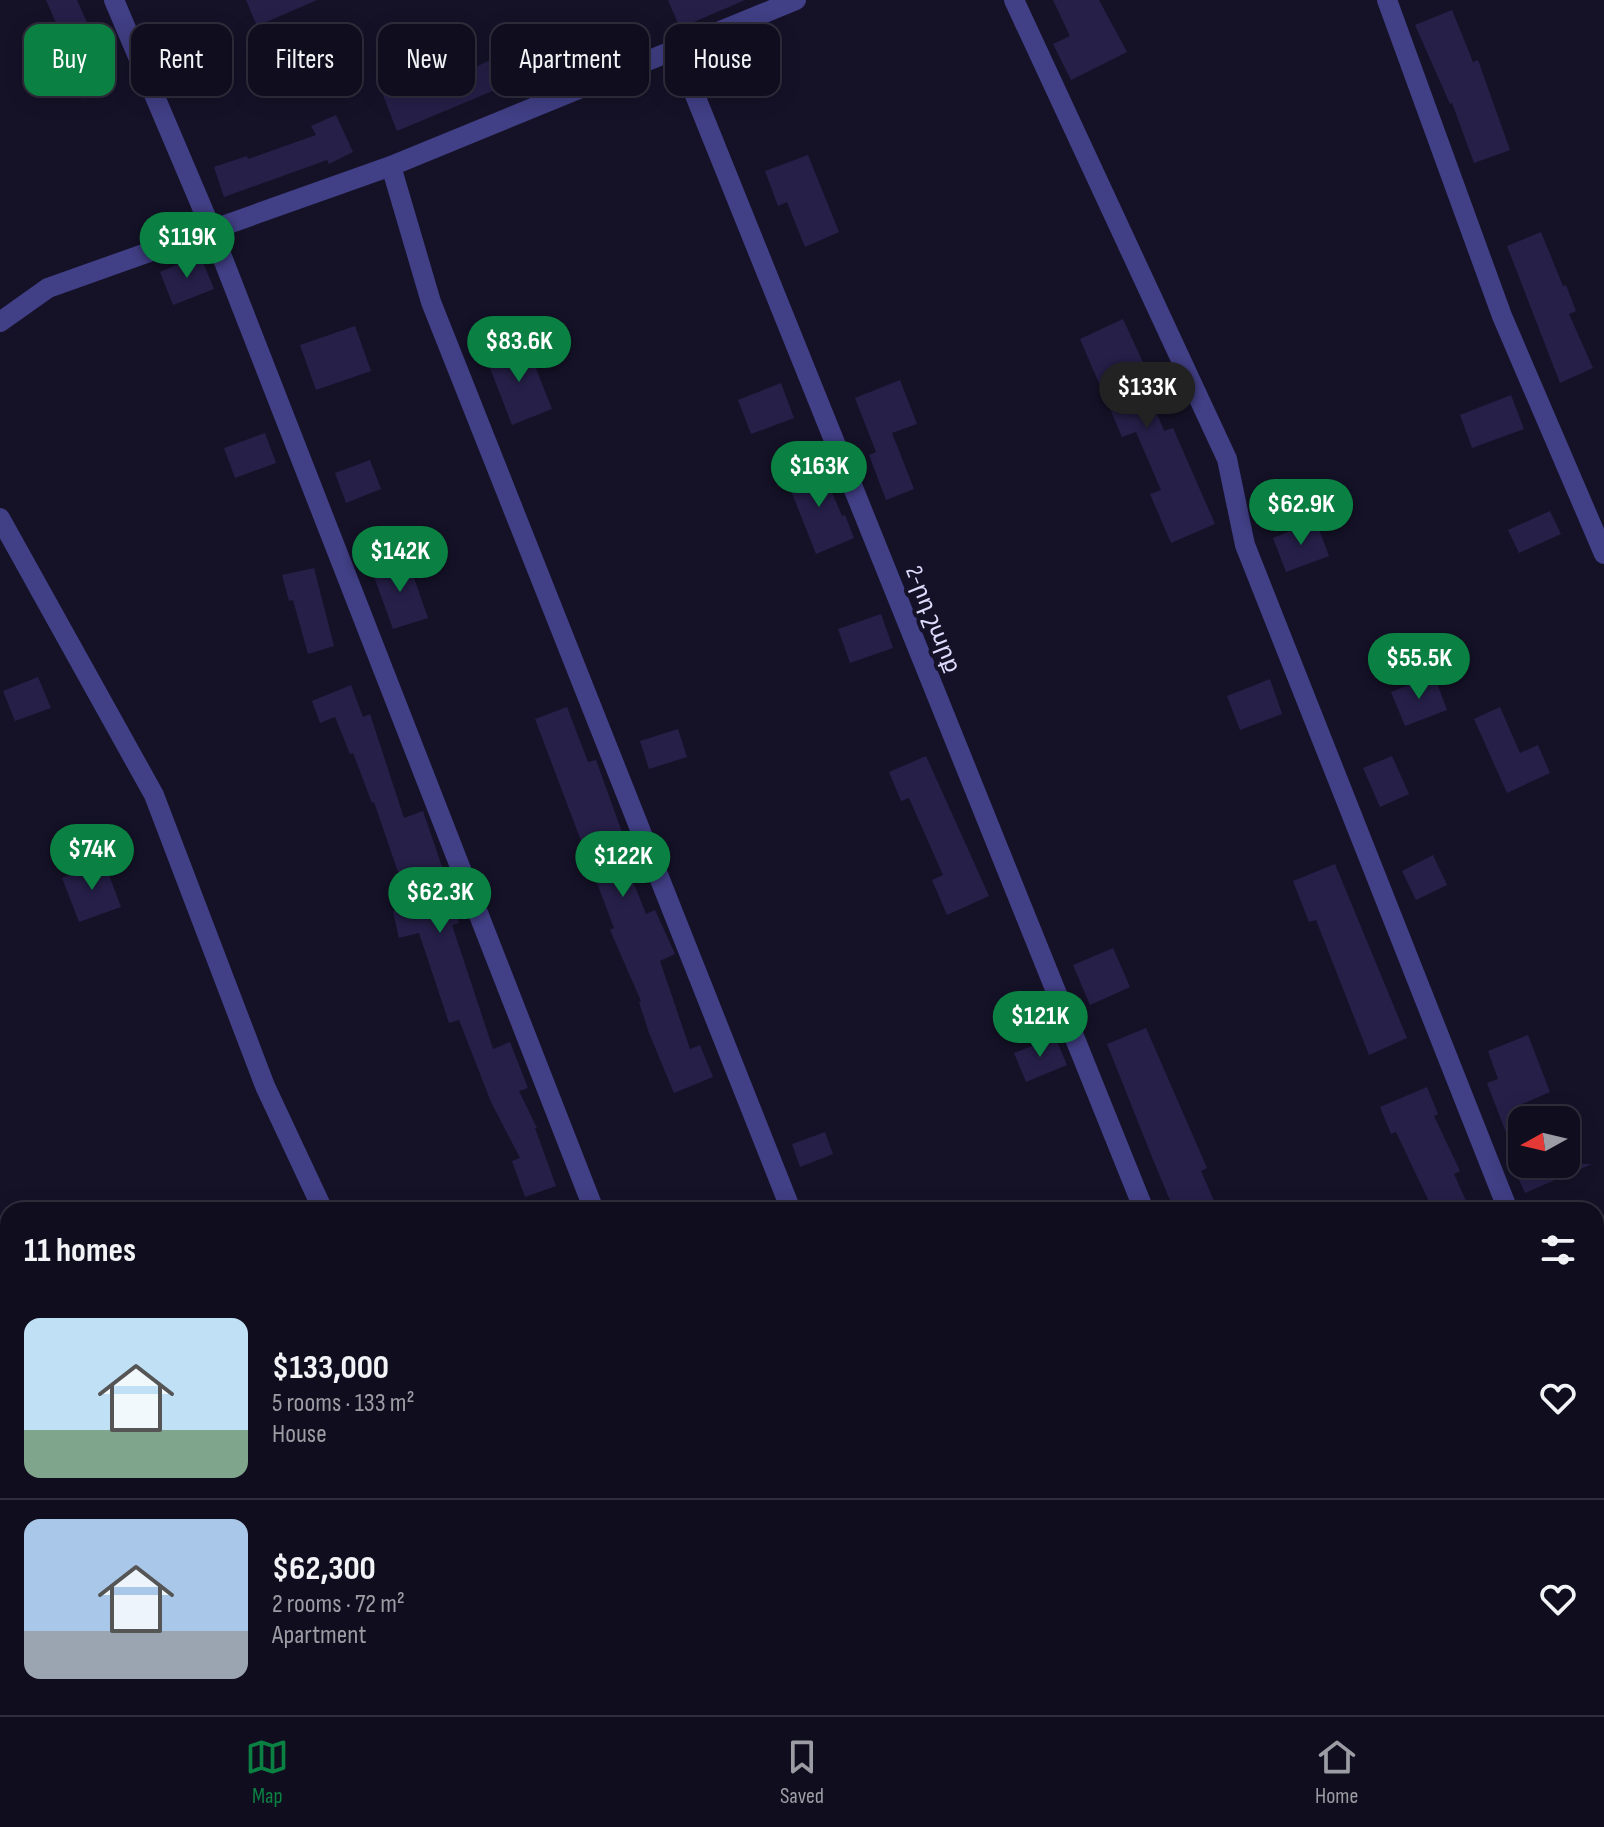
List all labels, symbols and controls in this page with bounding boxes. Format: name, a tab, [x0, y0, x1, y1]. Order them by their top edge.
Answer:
chip: Buy	[24, 24, 115, 96]
chip: Rent	[131, 24, 232, 96]
chip: Filters	[248, 24, 362, 96]
chip: New	[378, 24, 475, 96]
chip: Apartment	[491, 24, 649, 96]
chip: House	[665, 24, 780, 96]
pin: $119K	[131, 212, 243, 280]
text: $119K	[158, 222, 216, 253]
pin: $83.6K	[454, 316, 584, 384]
text: $83.6K	[485, 326, 553, 357]
pin: $133K	[1091, 362, 1203, 430]
text: $133K	[1117, 372, 1177, 403]
pin: $163K	[763, 441, 875, 509]
text: $163K	[789, 451, 849, 482]
pin: $62.9K	[1236, 479, 1366, 547]
text: $62.9K	[1267, 489, 1335, 520]
pin: $142K	[344, 526, 456, 594]
text: $142K	[370, 536, 430, 567]
street label: 2-րդ շարք	[899, 561, 968, 677]
pin: $55.5K	[1354, 633, 1484, 701]
text: $55.5K	[1386, 643, 1452, 674]
pin: $74K	[45, 824, 139, 892]
pin: $122K	[567, 831, 679, 899]
text: $74K	[68, 834, 116, 865]
text: $122K	[593, 841, 653, 872]
pin: $62.3K	[375, 867, 505, 935]
text: $62.3K	[406, 877, 474, 908]
pin: $121K	[984, 991, 1096, 1059]
text: $121K	[1011, 1001, 1069, 1032]
north arrow	[1508, 1106, 1580, 1178]
map controls	[1508, 1106, 1580, 1178]
icon: filters	[1536, 1228, 1580, 1272]
text: 11 homes	[24, 1230, 136, 1271]
text: $133,000	[272, 1347, 389, 1388]
icon: home	[88, 1350, 184, 1446]
icon: heart	[1536, 1376, 1580, 1420]
text: 5 rooms · 133 m²	[272, 1388, 414, 1419]
text: House	[272, 1419, 327, 1450]
text: $62,300	[272, 1548, 376, 1589]
icon: home	[88, 1551, 184, 1647]
icon: heart	[1536, 1577, 1580, 1621]
text: 2 rooms · 72 m²	[272, 1589, 405, 1620]
text: Apartment	[272, 1620, 366, 1651]
tab: Map	[245, 1735, 289, 1810]
tab: Saved	[780, 1735, 824, 1810]
tab: Home	[1315, 1735, 1359, 1810]

